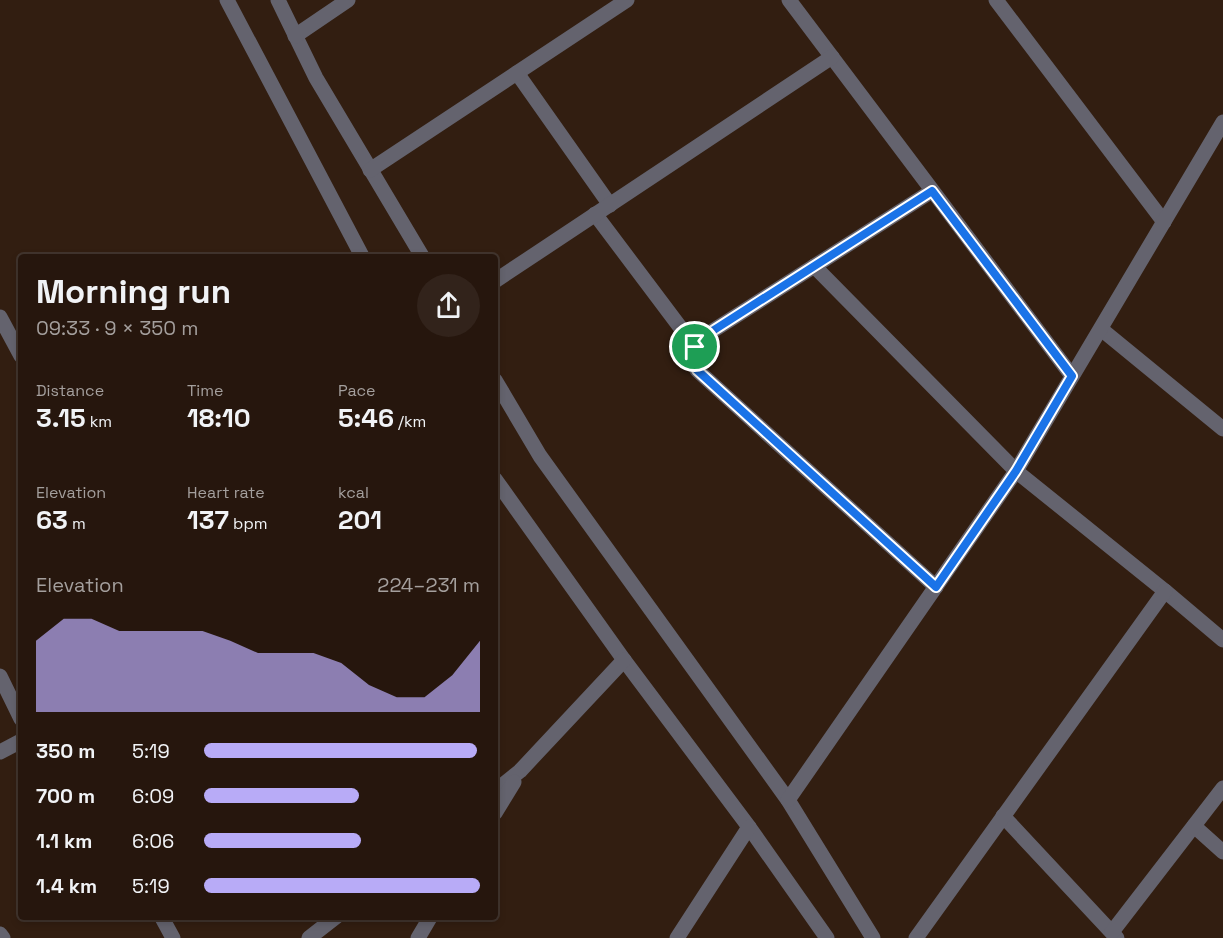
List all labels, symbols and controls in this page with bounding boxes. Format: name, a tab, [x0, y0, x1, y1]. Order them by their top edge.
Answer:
text: Morning run	[36, 271, 231, 313]
button: share	[417, 274, 480, 337]
text: 09:33 · 9 × 350 m	[36, 315, 198, 341]
pin	[669, 321, 720, 372]
icon: arrive	[678, 330, 711, 363]
text: Distance	[36, 380, 104, 401]
text: Time	[187, 380, 223, 401]
text: Pace	[338, 380, 375, 401]
text: 3.15	[36, 401, 86, 435]
text: 18:10	[187, 401, 251, 435]
text: 5:46	[338, 401, 394, 435]
text: km	[86, 411, 112, 432]
text: /km	[394, 411, 426, 432]
text: Elevation	[36, 482, 106, 503]
text: Heart rate	[187, 482, 265, 503]
text: kcal	[338, 482, 369, 503]
text: 63	[36, 503, 68, 537]
text: 137	[187, 503, 229, 537]
text: 201	[338, 503, 382, 537]
text: m	[68, 513, 86, 534]
text: bpm	[229, 513, 267, 534]
text: Elevation	[36, 572, 124, 598]
text: 224–231 m	[377, 572, 480, 598]
text: 350 m	[36, 738, 95, 764]
text: 5:19	[132, 738, 170, 764]
text: 700 m	[36, 783, 95, 809]
text: 6:09	[132, 783, 174, 809]
text: 1.1 km	[36, 828, 92, 854]
text: 6:06	[132, 828, 174, 854]
text: 1.4 km	[36, 873, 97, 899]
text: 5:19	[132, 873, 170, 899]

